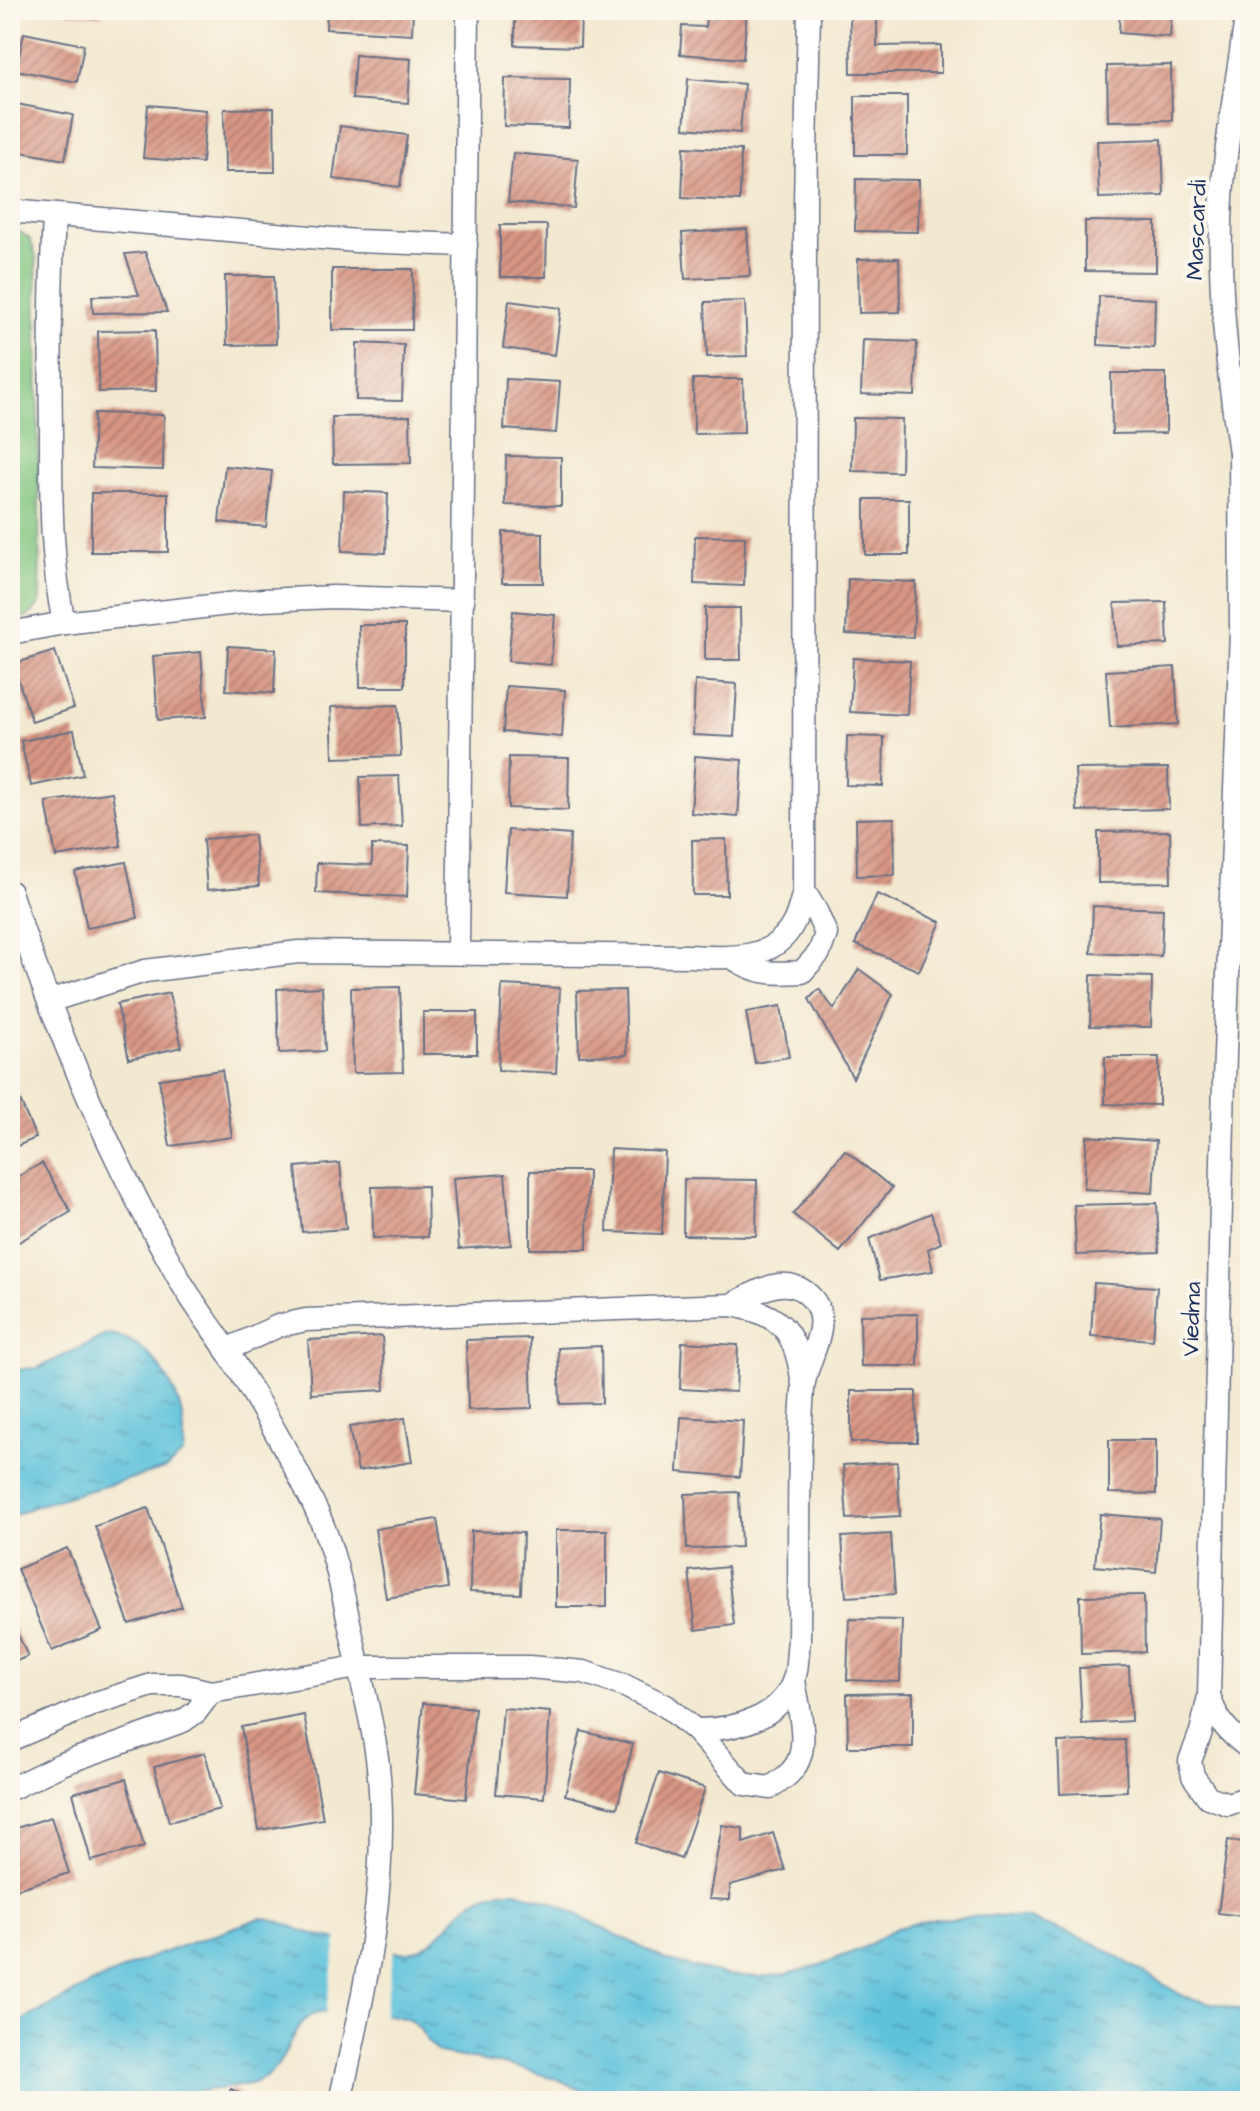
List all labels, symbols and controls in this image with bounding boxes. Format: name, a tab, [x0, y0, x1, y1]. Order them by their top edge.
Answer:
street label: Mascardi	[1178, 179, 1216, 281]
street label: Viedma	[1174, 1281, 1210, 1357]

